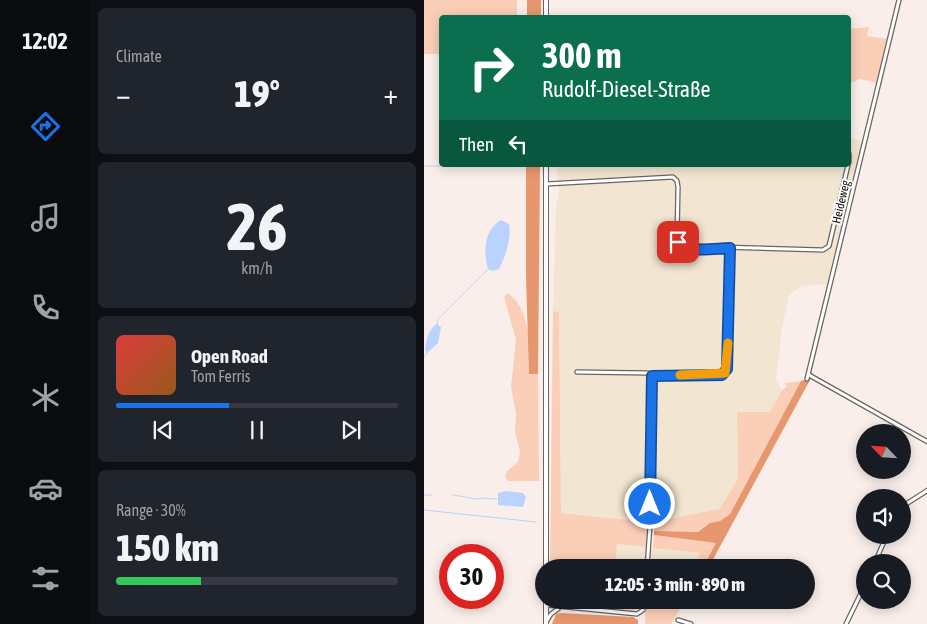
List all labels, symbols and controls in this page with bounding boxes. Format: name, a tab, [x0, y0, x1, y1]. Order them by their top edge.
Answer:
text: 12:02	[22, 28, 68, 54]
icon: right	[459, 35, 524, 100]
text: 300 m	[542, 35, 621, 75]
text: Climate	[116, 47, 162, 65]
text: 19°	[234, 72, 280, 115]
text: Rudolf-Diesel-Straße	[542, 76, 710, 102]
text: −	[116, 78, 131, 110]
text: +	[383, 78, 398, 110]
icon: directions	[28, 109, 63, 144]
icon: left	[504, 130, 532, 158]
text: Then	[459, 133, 494, 155]
street label: Heideweg	[829, 178, 853, 225]
text: 26	[226, 189, 288, 264]
icon: music	[28, 200, 63, 235]
pin	[657, 221, 699, 263]
icon: arrive	[664, 228, 692, 256]
text: km/h	[241, 259, 273, 277]
icon: phone	[28, 290, 63, 325]
text: Open Road	[191, 345, 268, 367]
text: Tom Ferris	[191, 367, 250, 385]
icon: climate	[28, 380, 63, 415]
icon: previous	[149, 416, 177, 444]
icon: pause	[243, 416, 271, 444]
icon: next	[337, 416, 365, 444]
north arrow	[856, 424, 912, 479]
map controls	[856, 424, 911, 609]
icon: car	[28, 471, 63, 506]
position arrow	[623, 477, 675, 529]
button: sound	[856, 489, 911, 544]
text: Range · 30%	[116, 501, 186, 519]
text: 150 km	[116, 526, 219, 569]
speed limit sign: 30	[439, 544, 504, 609]
button: search	[856, 554, 911, 609]
icon: filters	[28, 561, 63, 596]
text: 12:05 · 3 min · 890 m	[605, 573, 745, 595]

